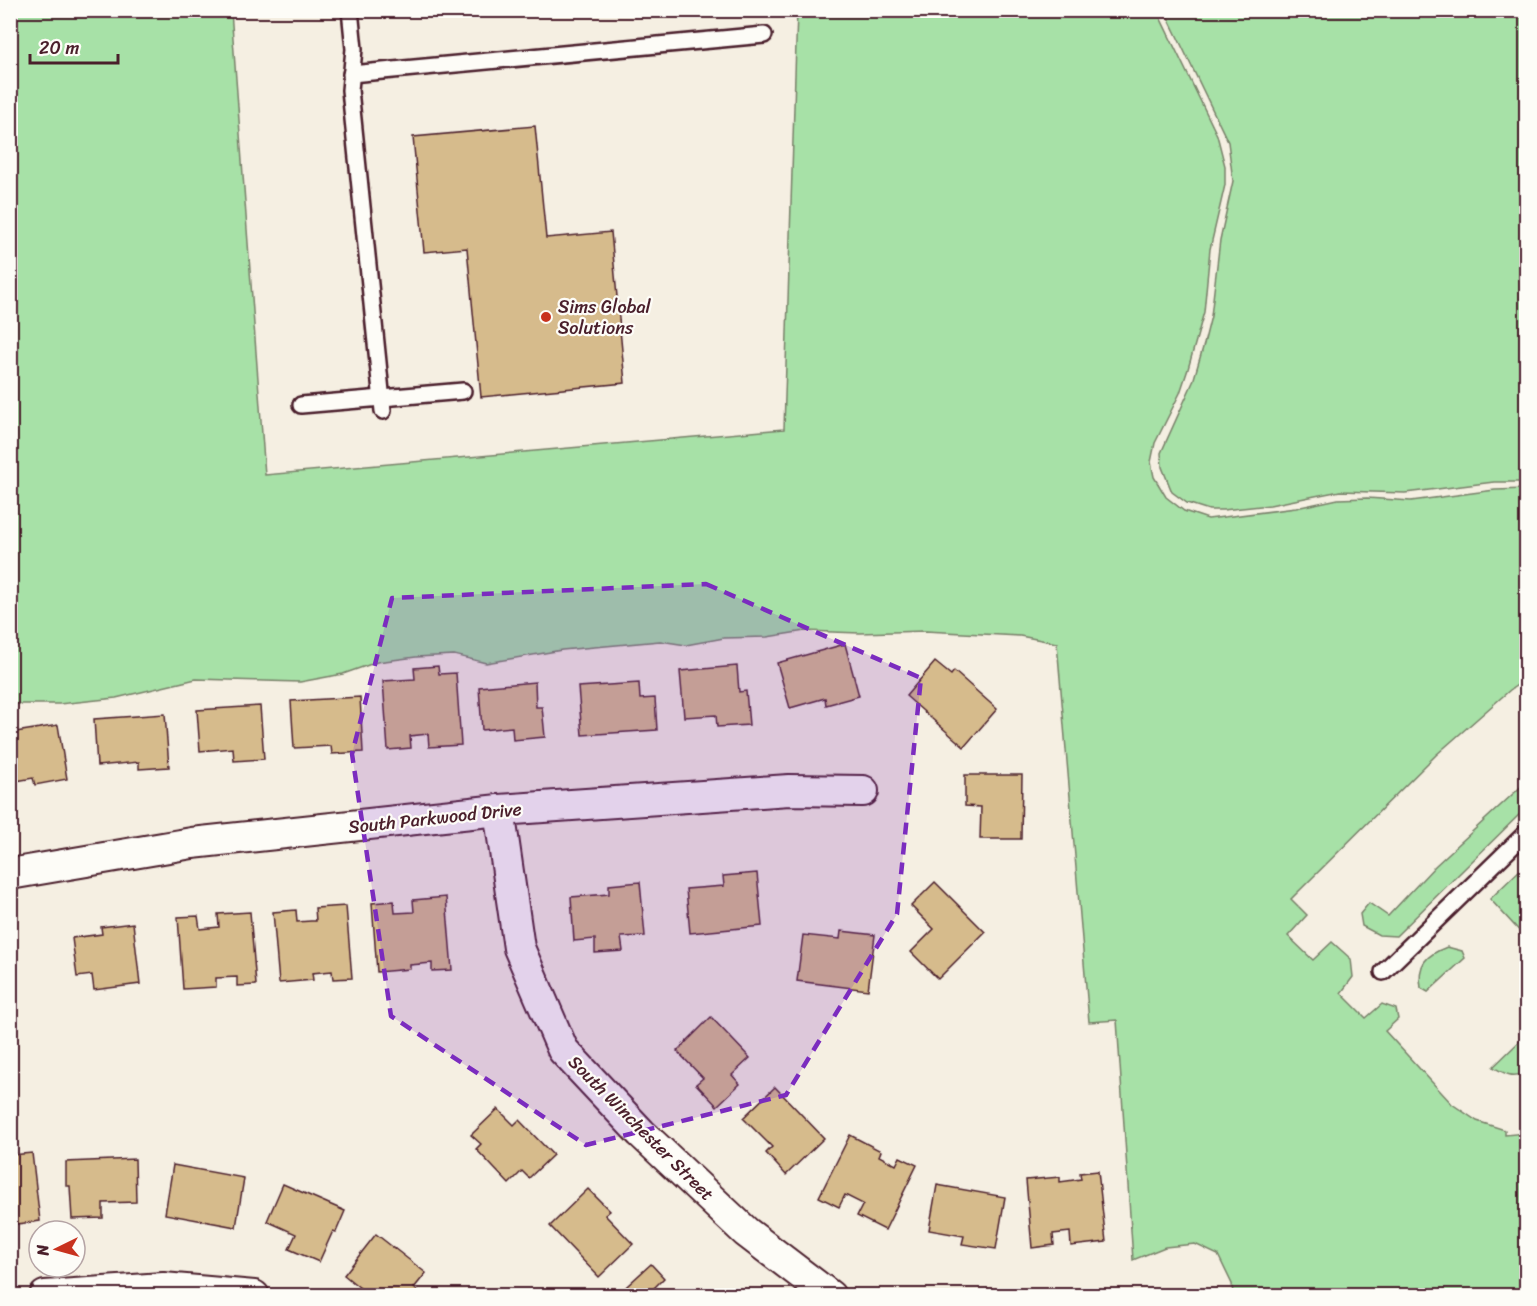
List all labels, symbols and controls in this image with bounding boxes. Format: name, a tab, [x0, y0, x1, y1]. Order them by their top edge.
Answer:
scale bar	[30, 27, 118, 65]
text: 20 m	[39, 32, 79, 64]
place label: Sims Global Solutions	[558, 291, 651, 344]
marker: Sims Global Solutions	[539, 310, 553, 324]
street label: South Parkwood Drive	[347, 793, 523, 843]
street label: South Winchester Street	[560, 1047, 722, 1209]
north arrow	[27, 1219, 87, 1279]
text: N	[28, 1243, 58, 1258]

